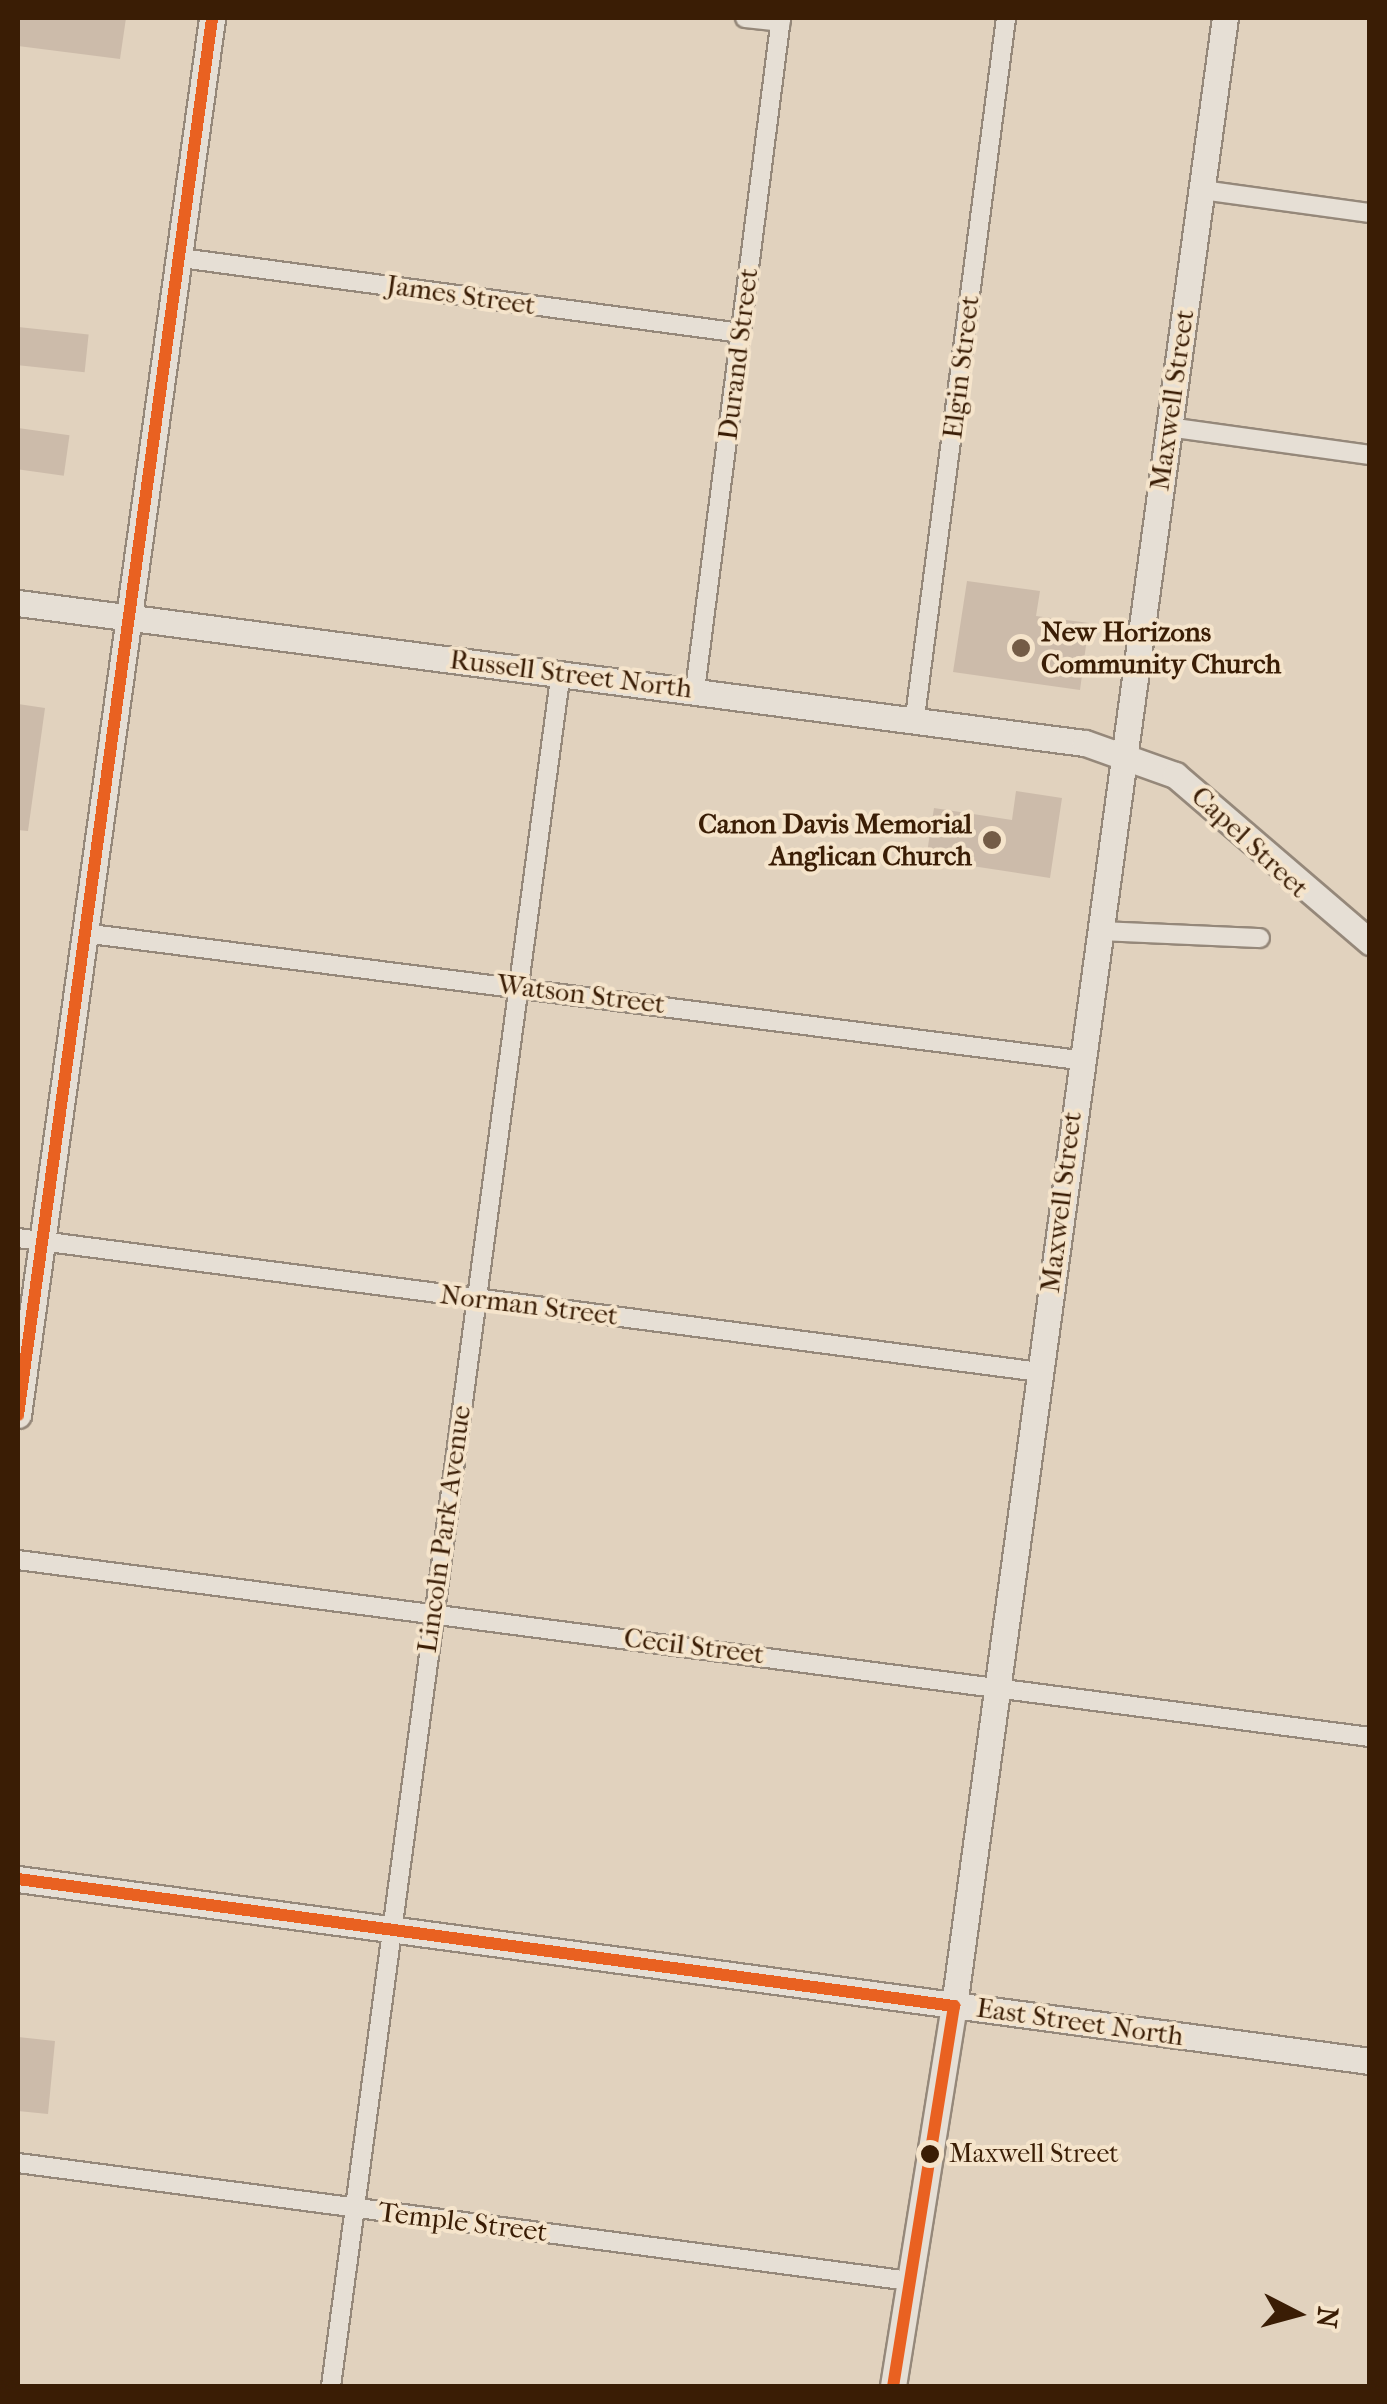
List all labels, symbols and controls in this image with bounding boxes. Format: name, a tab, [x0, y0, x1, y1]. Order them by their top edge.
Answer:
street label: Durand Street	[711, 266, 765, 442]
street label: James Street	[384, 268, 538, 322]
street label: Elgin Street	[936, 293, 986, 441]
street label: Maxwell Street	[1143, 307, 1201, 493]
place label: New Horizons Community Church	[1041, 615, 1281, 681]
marker: New Horizons Community Church	[1010, 637, 1032, 659]
street label: Russell Street North	[448, 642, 694, 706]
street label: Capel Street	[1184, 779, 1316, 905]
place label: Canon Davis Memorial Anglican Church	[698, 807, 972, 873]
marker: Canon Davis Memorial Anglican Church	[981, 829, 1003, 851]
street label: Watson Street	[495, 967, 667, 1021]
street label: Maxwell Street	[1033, 1109, 1089, 1295]
street label: Norman Street	[438, 1277, 620, 1333]
street label: Lincoln Park Avenue	[410, 1403, 478, 1655]
street label: Cecil Street	[622, 1621, 766, 1671]
street label: East Street North	[974, 1991, 1186, 2053]
place label: Maxwell Street	[949, 2138, 1119, 2170]
marker: Maxwell Street	[920, 2144, 940, 2164]
street label: Temple Street	[377, 2195, 549, 2249]
north arrow	[1247, 2264, 1347, 2364]
text: N	[1310, 2305, 1345, 2329]

